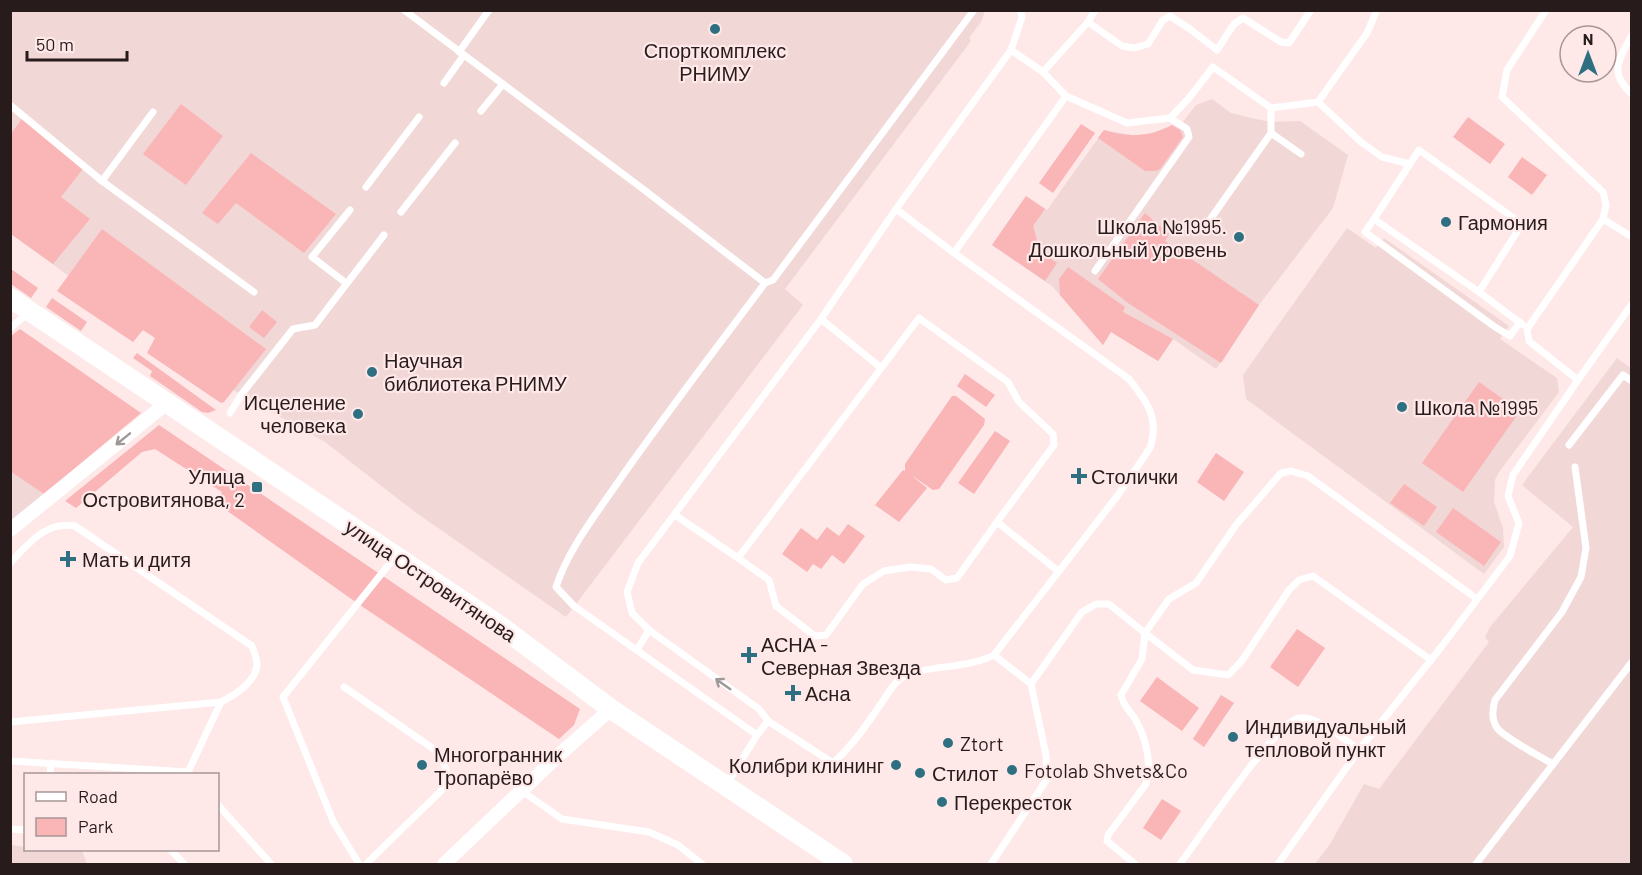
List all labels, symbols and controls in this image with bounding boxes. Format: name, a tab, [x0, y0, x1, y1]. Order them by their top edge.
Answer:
marker: Спорткомплекс РНИМУ	[708, 22, 722, 36]
scale bar	[27, 24, 128, 62]
north arrow	[1558, 24, 1618, 84]
text: N	[1583, 29, 1593, 48]
text: 50 m	[36, 33, 74, 55]
place label: Спорткомплекс РНИМУ	[644, 38, 786, 85]
place label: Гармония	[1458, 210, 1548, 234]
place label: Школа №1995. Дошкольный уровень	[1029, 214, 1227, 261]
marker: Гармония	[1439, 215, 1453, 229]
marker: Школа №1995. Дошкольный уровень	[1232, 230, 1246, 244]
place label: Научная библиотека РНИМУ	[384, 348, 567, 395]
marker: Научная библиотека РНИМУ	[365, 365, 379, 379]
place label: Исцеление человека	[244, 390, 347, 437]
place label: Школа №1995	[1414, 395, 1538, 419]
marker: Школа №1995	[1395, 400, 1409, 414]
marker: Исцеление человека	[351, 407, 365, 421]
one-way arrow	[115, 433, 131, 446]
place label: Улица Островитянова, 2	[83, 464, 246, 511]
place label: Столички	[1091, 464, 1178, 488]
marker: Столички	[1072, 469, 1086, 483]
marker: Улица Островитянова, 2	[250, 480, 264, 494]
street label: улица Островитянова	[341, 514, 522, 647]
place label: Мать и дитя	[82, 547, 191, 571]
marker: Мать и дитя	[59, 550, 77, 568]
place label: АСНА - Северная Звезда	[761, 632, 922, 679]
marker: АСНА - Северная Звезда	[742, 648, 756, 662]
one-way arrow	[716, 678, 732, 690]
place label: Асна	[805, 681, 851, 705]
marker: Асна	[786, 686, 800, 700]
place label: Индивидуальный тепловой пункт	[1245, 714, 1406, 761]
marker: Индивидуальный тепловой пункт	[1226, 730, 1240, 744]
place label: Ztort	[960, 731, 1004, 755]
marker: Ztort	[941, 736, 955, 750]
place label: Многогранник Тропарёво	[434, 742, 563, 789]
place label: Колибри клининг	[729, 753, 884, 777]
marker: Многогранник Тропарёво	[415, 758, 429, 772]
marker: Колибри клининг	[889, 758, 903, 772]
place label: Fotolab Shvets&Co	[1024, 758, 1188, 782]
place label: Стилот	[932, 761, 999, 785]
marker: Fotolab Shvets&Co	[1005, 763, 1019, 777]
marker: Стилот	[913, 766, 927, 780]
legend	[24, 773, 219, 851]
text: Road	[78, 785, 118, 807]
place label: Перекресток	[954, 790, 1072, 814]
marker: Перекресток	[935, 795, 949, 809]
text: Park	[78, 815, 113, 837]

